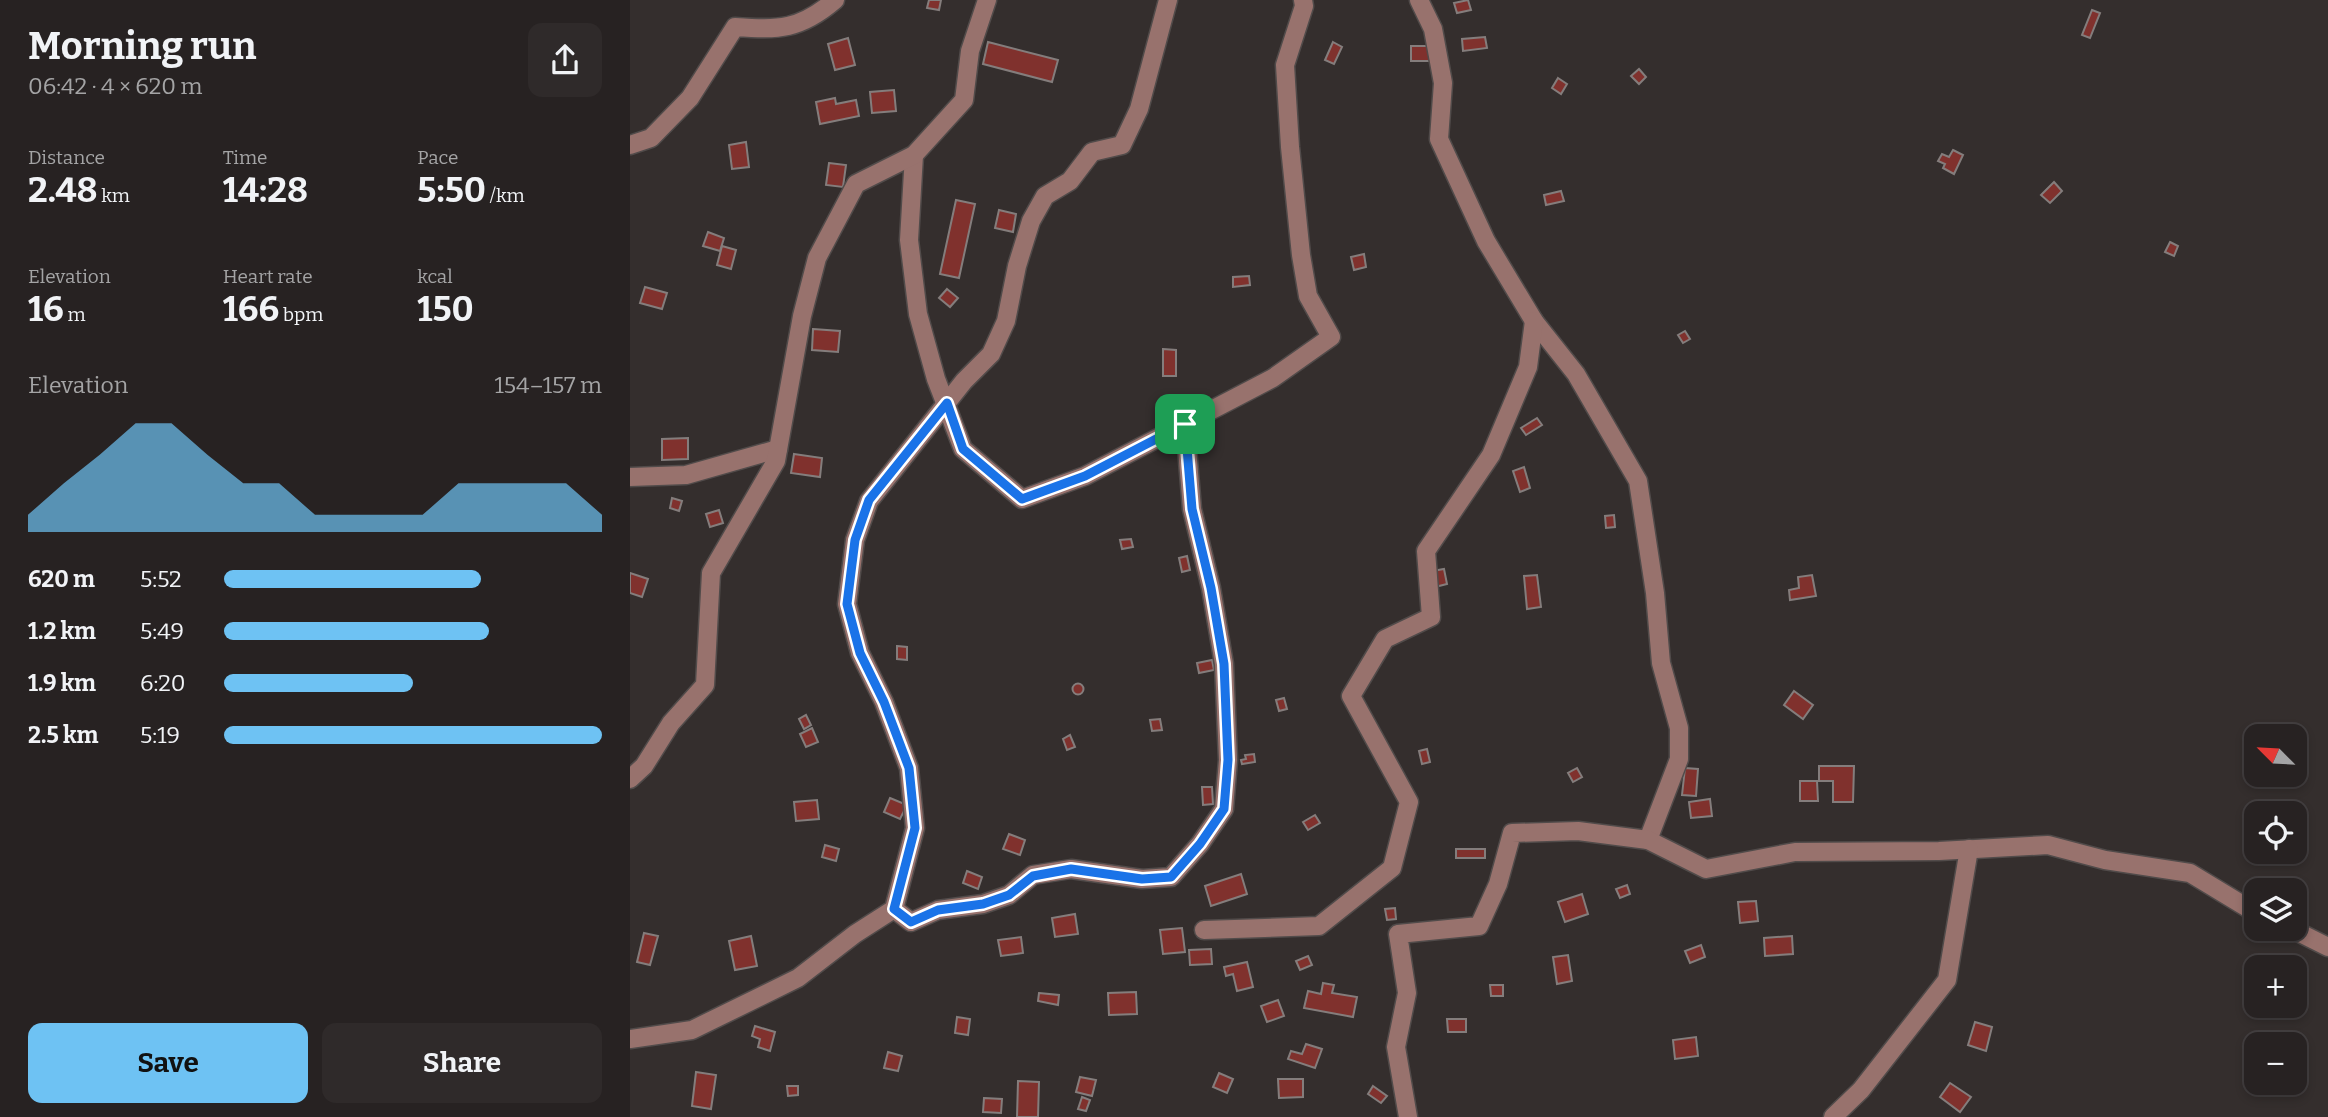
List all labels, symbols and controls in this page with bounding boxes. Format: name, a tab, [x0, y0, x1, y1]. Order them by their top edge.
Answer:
text: Morning run	[28, 23, 256, 69]
button: share	[528, 23, 602, 97]
text: 06:42 · 4 × 620 m	[28, 72, 202, 100]
text: Distance	[28, 146, 105, 169]
text: Time	[223, 146, 268, 169]
text: Pace	[417, 146, 458, 169]
text: 2.48	[28, 169, 98, 211]
text: 14:28	[223, 169, 308, 211]
text: 5:50	[417, 169, 486, 211]
text: km	[98, 184, 130, 207]
text: /km	[486, 184, 525, 207]
text: Elevation	[28, 265, 111, 288]
text: Heart rate	[223, 265, 313, 288]
text: kcal	[417, 265, 453, 288]
text: 16	[28, 288, 64, 330]
text: 166	[223, 288, 279, 330]
text: 150	[417, 288, 474, 330]
text: m	[64, 303, 86, 326]
text: bpm	[279, 303, 323, 326]
text: Elevation	[28, 371, 128, 399]
text: 154–157 m	[494, 371, 602, 399]
pin	[1155, 394, 1215, 454]
icon: arrive	[1166, 405, 1204, 443]
text: 620 m	[28, 565, 95, 593]
text: 5:52	[140, 565, 182, 593]
text: 1.2 km	[28, 617, 96, 645]
text: 5:49	[140, 617, 184, 645]
text: 1.9 km	[28, 669, 96, 697]
text: 6:20	[140, 669, 186, 697]
text: 2.5 km	[28, 721, 98, 749]
text: 5:19	[140, 721, 180, 749]
north arrow	[2244, 724, 2306, 788]
map controls	[2244, 724, 2307, 1095]
button: locate	[2244, 801, 2307, 864]
button: layers	[2244, 878, 2307, 941]
button: +	[2244, 955, 2307, 1018]
button: Save	[28, 1023, 308, 1103]
button: Share	[322, 1023, 602, 1103]
button: −	[2244, 1032, 2307, 1095]

